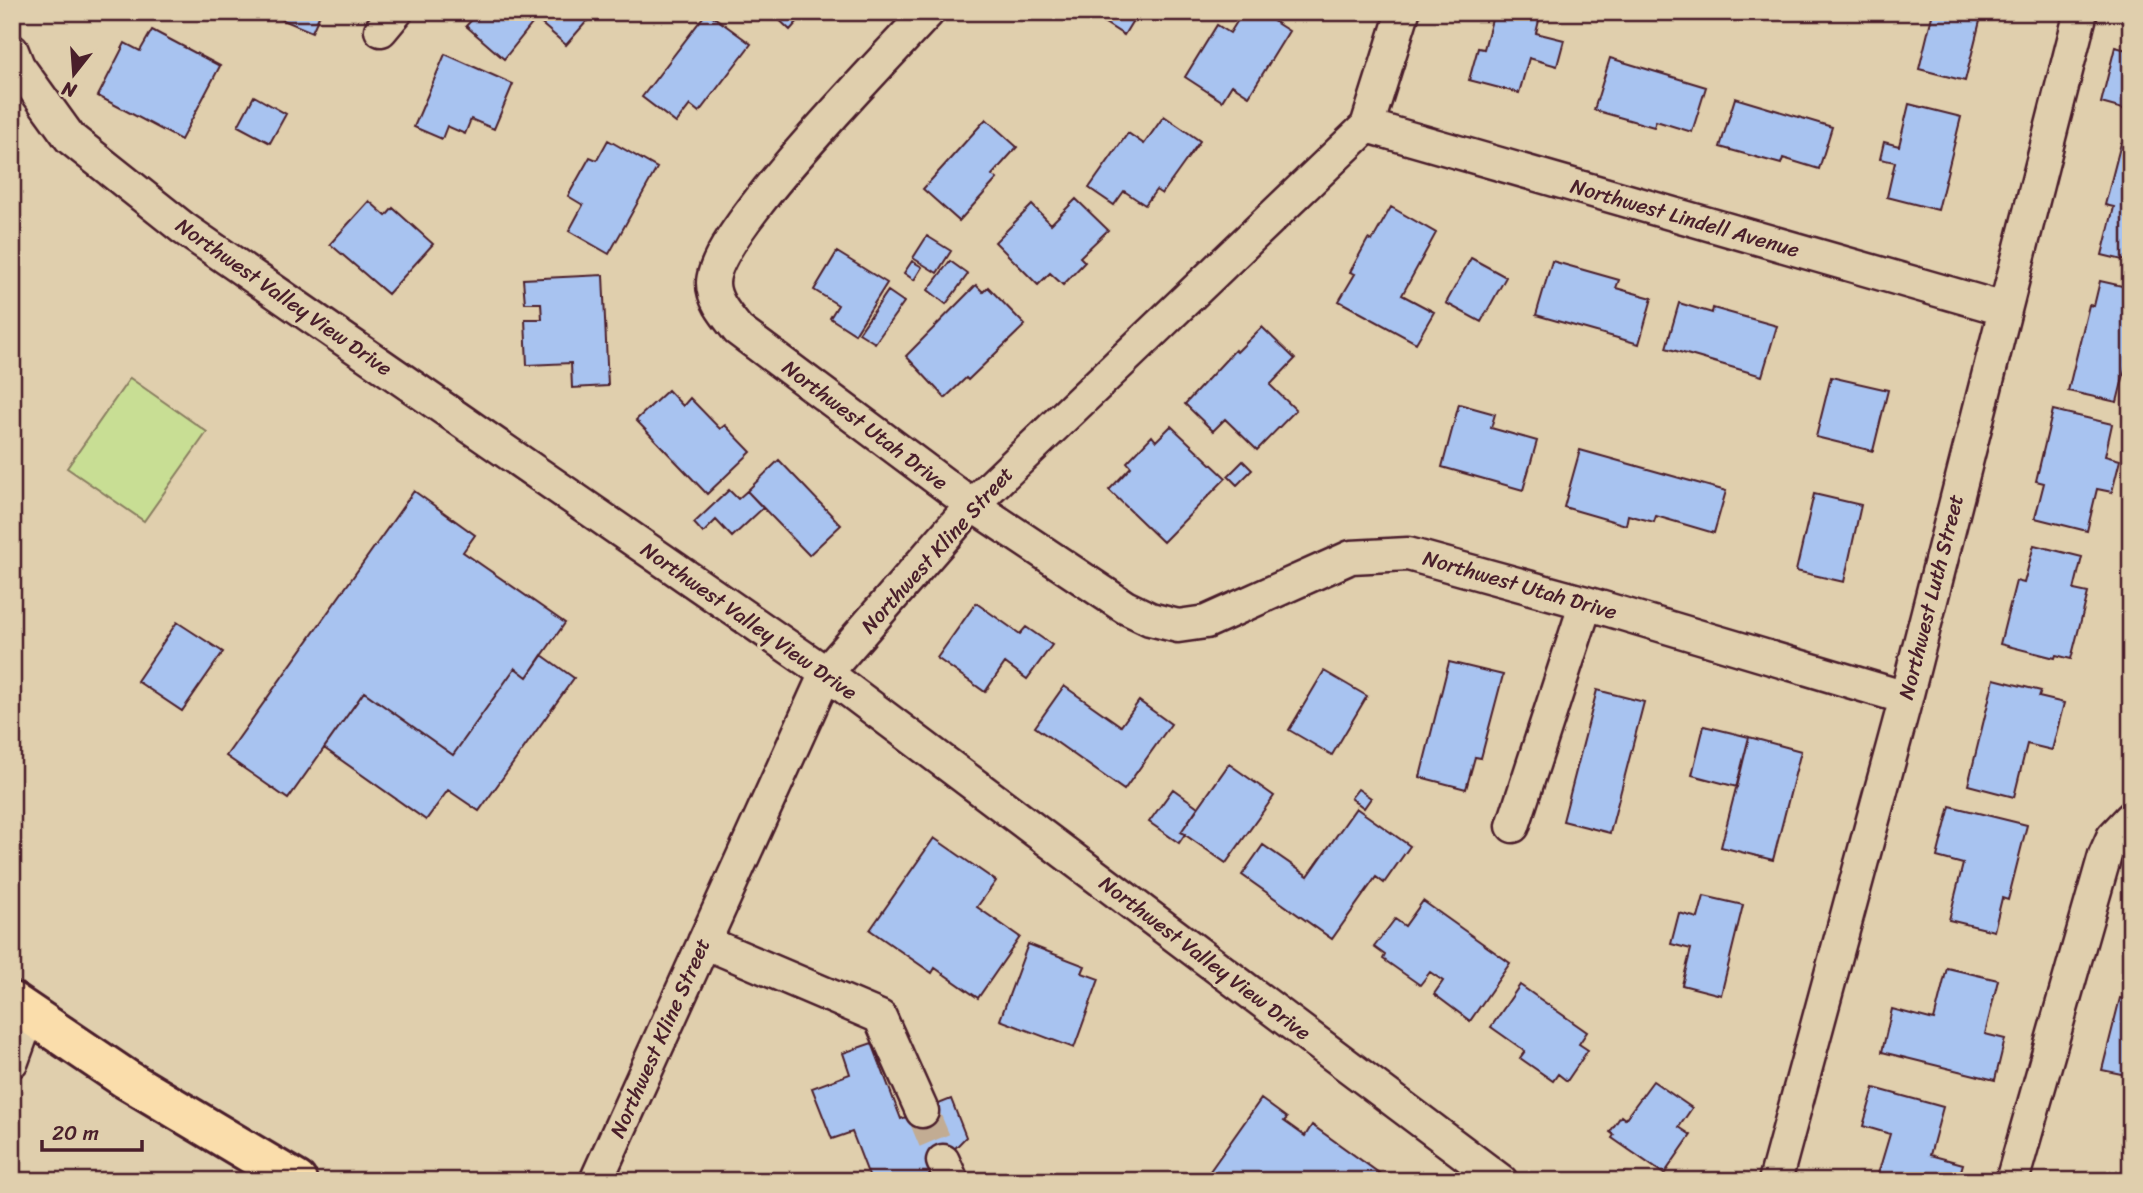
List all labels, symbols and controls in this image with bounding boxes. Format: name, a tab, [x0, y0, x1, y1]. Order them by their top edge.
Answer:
north arrow	[38, 38, 108, 108]
text: N	[57, 72, 81, 108]
street label: Northwest Lindell Avenue	[1566, 167, 1804, 269]
street label: Northwest Valley View Drive	[167, 207, 401, 387]
street label: Northwest Utah Drive	[773, 349, 957, 501]
street label: Northwest Kline Street	[851, 457, 1023, 643]
street label: Northwest Luth Street	[1887, 490, 1975, 704]
street label: Northwest Valley View Drive	[632, 531, 866, 711]
street label: Northwest Utah Drive	[1418, 539, 1622, 631]
street label: Northwest Valley View Drive	[1091, 865, 1320, 1051]
street label: Northwest Kline Street	[599, 932, 721, 1144]
scale bar	[42, 1109, 142, 1153]
text: 20 m	[52, 1114, 99, 1152]

